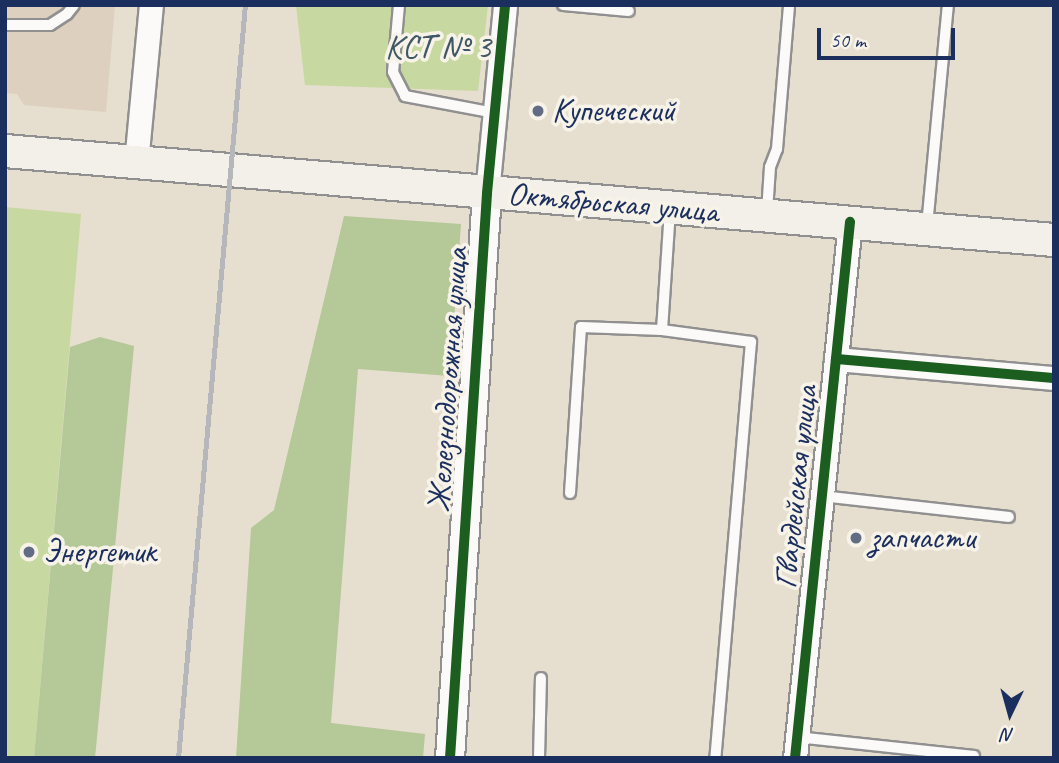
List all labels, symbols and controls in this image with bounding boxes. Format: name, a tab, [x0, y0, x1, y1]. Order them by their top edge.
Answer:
scale bar	[821, 14, 959, 58]
text: 50 m	[830, 27, 866, 53]
park label: КСТ № 3	[385, 28, 491, 68]
place label: Купеческий	[552, 91, 675, 131]
marker: Купеческий	[530, 103, 546, 119]
street label: Октябрьская улица	[506, 174, 720, 232]
street label: Железнодорожная улица	[419, 245, 477, 515]
street label: Гвардейская улица	[766, 382, 826, 592]
place label: запчасти	[870, 518, 975, 558]
marker: запчасти	[848, 530, 864, 546]
place label: Энергетик	[43, 532, 156, 572]
marker: Энергетик	[21, 544, 37, 560]
north arrow	[975, 679, 1045, 749]
text: N	[1001, 722, 1015, 747]

